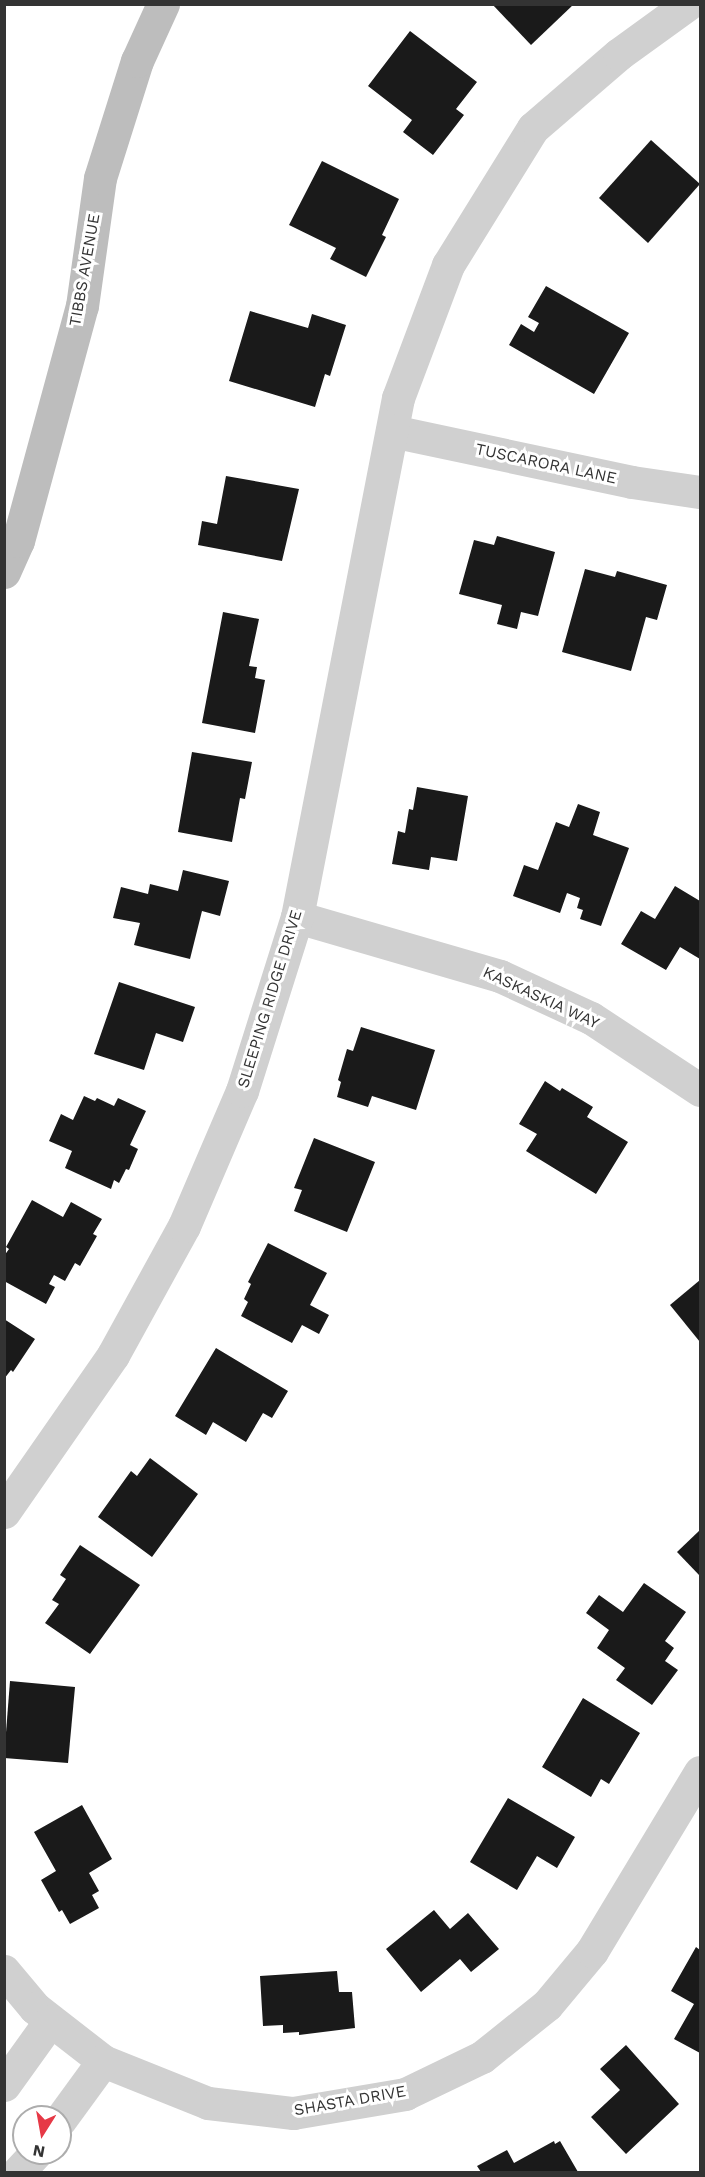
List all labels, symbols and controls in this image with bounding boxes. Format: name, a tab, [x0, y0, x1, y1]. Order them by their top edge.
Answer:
street label: TIBBS AVENUE	[66, 212, 104, 328]
street label: TUSCARORA LANE	[474, 440, 618, 488]
street label: SLEEPING RIDGE DRIVE	[234, 908, 306, 1090]
street label: KASKASKIA WAY	[479, 962, 603, 1034]
street label: SHASTA DRIVE	[292, 2082, 408, 2120]
north arrow	[12, 2105, 72, 2165]
text: N	[31, 2141, 46, 2162]

